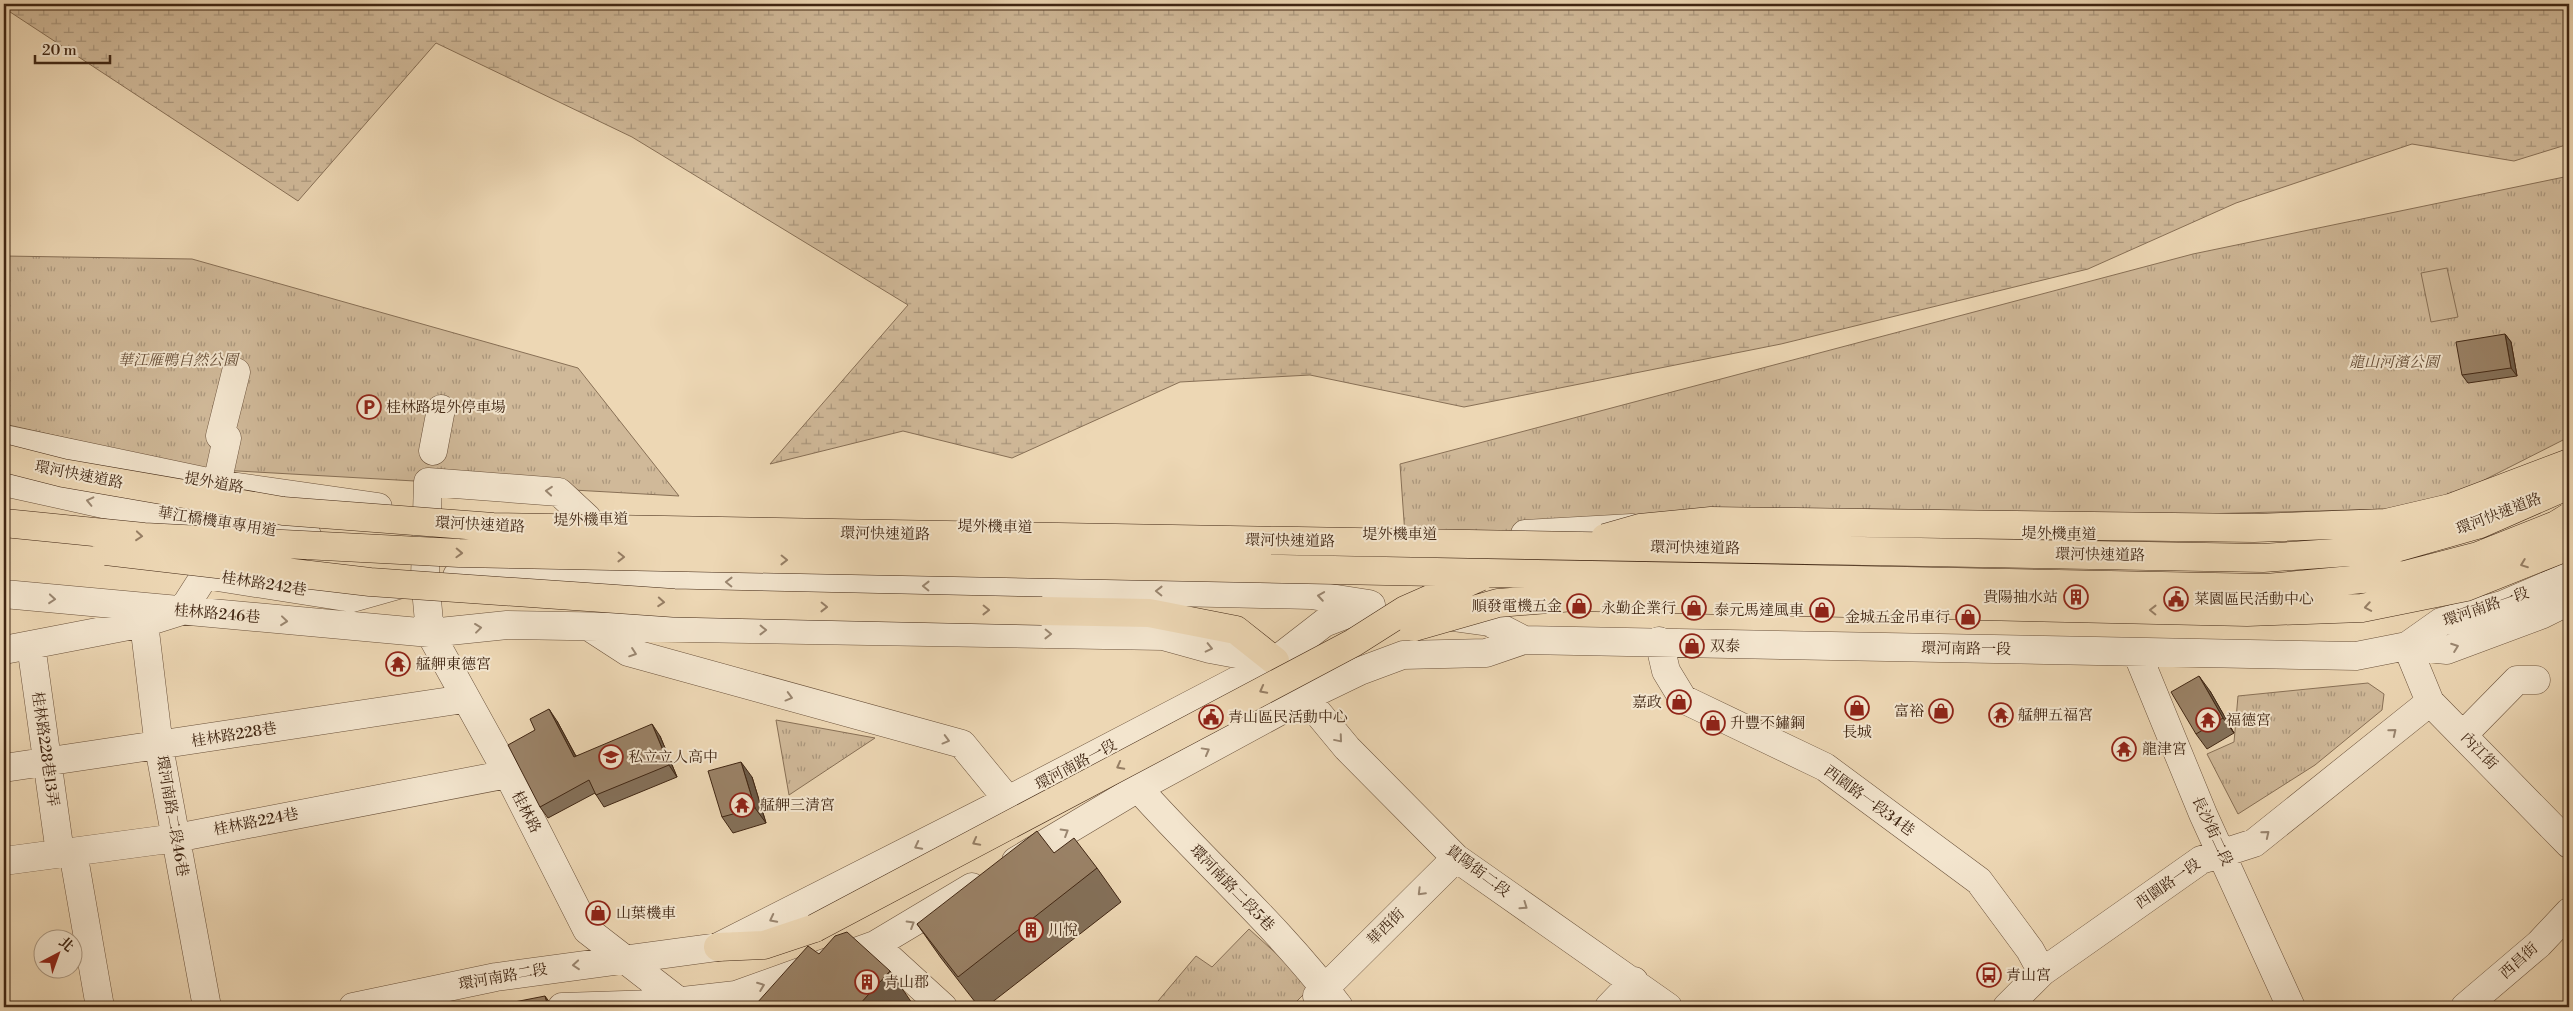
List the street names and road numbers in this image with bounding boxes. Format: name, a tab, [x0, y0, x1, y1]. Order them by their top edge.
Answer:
street label: 環河快速道路	[33, 457, 125, 493]
street label: 提外道路	[183, 468, 245, 498]
street label: 環河快速道路	[2454, 489, 2544, 539]
street label: 華江橋機車專用道	[156, 503, 278, 541]
street label: 堤外機車道	[553, 510, 629, 530]
street label: 環河快速道路	[435, 513, 525, 537]
street label: 堤外機車道	[957, 517, 1033, 537]
street label: 環河快速道路	[840, 524, 930, 544]
street label: 堤外機車道	[2021, 524, 2097, 544]
street label: 堤外機車道	[1362, 525, 1438, 544]
street label: 環河快速道路	[1245, 531, 1335, 551]
street label: 環河快速道路	[1650, 538, 1740, 558]
street label: 環河快速道路	[2055, 545, 2145, 565]
street label: 桂林路242巷	[220, 568, 308, 600]
street label: 環河南路一段	[2440, 583, 2532, 631]
street label: 桂林路246巷	[173, 601, 261, 627]
street label: 環河南路一段	[1921, 639, 2011, 659]
street label: 桂林路228巷13弄	[28, 690, 62, 808]
street label: 桂林路228巷	[190, 719, 278, 751]
street label: 內江街	[2457, 728, 2501, 774]
street label: 環河南路一段	[1032, 735, 1120, 795]
street label: 環河南路二段46巷	[152, 754, 192, 878]
street label: 西園路一段34巷	[1820, 762, 1918, 840]
street label: 桂林路	[507, 788, 545, 836]
street label: 長沙街二段	[2188, 793, 2236, 869]
street label: 桂林路224巷	[212, 804, 300, 840]
street label: 環河南路二段5巷	[1186, 841, 1278, 935]
street label: 貴陽街二段	[1442, 841, 1514, 901]
street label: 西園路一段	[2132, 855, 2204, 913]
street label: 華西街	[1363, 904, 1409, 950]
street label: 西昌街	[2496, 939, 2542, 983]
street label: 環河南路二段	[457, 960, 549, 994]

